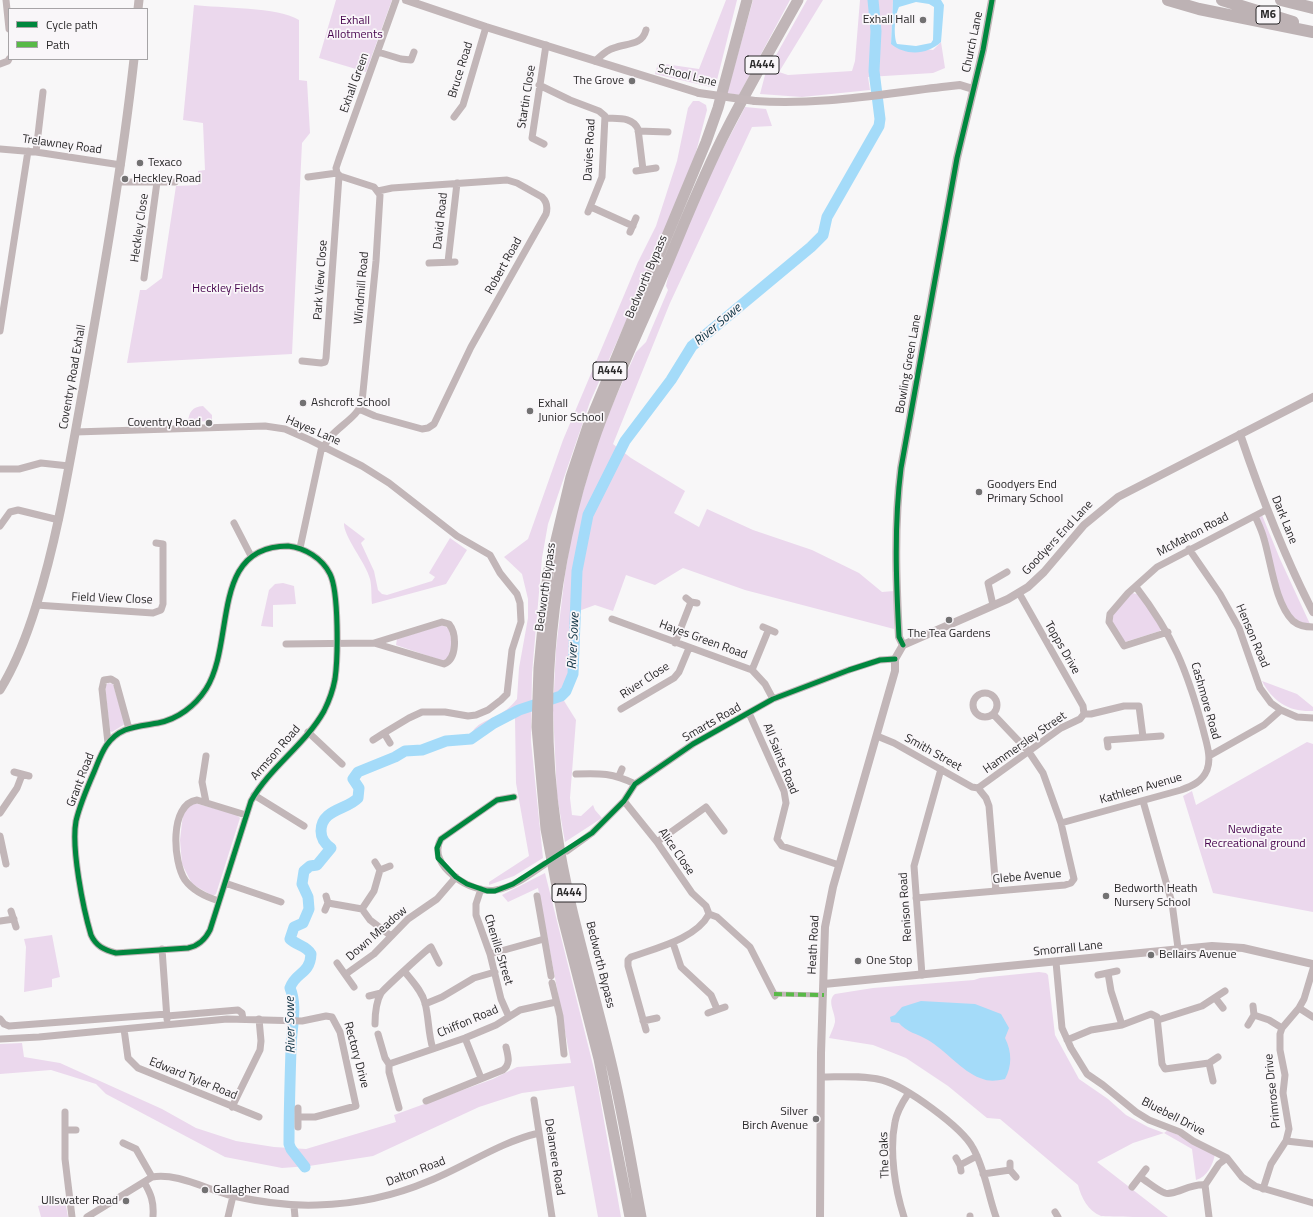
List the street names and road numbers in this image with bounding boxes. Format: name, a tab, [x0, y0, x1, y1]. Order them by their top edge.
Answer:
road number: M6	[1256, 6, 1280, 24]
street label: Church Lane	[960, 10, 986, 74]
street label: Bruce Road	[446, 40, 476, 100]
street label: Exhall Green	[338, 51, 372, 115]
road number: A444	[745, 56, 779, 74]
street label: School Lane	[656, 62, 718, 90]
street label: Startin Close	[515, 64, 539, 130]
street label: Davies Road	[581, 118, 599, 182]
street label: Trelawney Road	[21, 132, 103, 158]
street label: David Road	[431, 192, 451, 250]
street label: Heckley Close	[128, 193, 152, 263]
street label: Bedworth Bypass	[623, 233, 671, 321]
street label: Robert Road	[482, 235, 526, 297]
street label: Park View Close	[311, 239, 331, 321]
street label: Windmill Road	[352, 251, 372, 325]
street label: Bowling Green Lane	[893, 313, 925, 415]
street label: Coventry Road Exhall	[57, 323, 89, 431]
road number: A444	[593, 362, 627, 380]
street label: Hayes Lane	[283, 413, 343, 449]
street label: Dark Lane	[1268, 494, 1300, 546]
street label: Goodyers End Lane	[1020, 498, 1096, 578]
street label: McMahon Road	[1155, 510, 1231, 560]
street label: Bedworth Bypass	[533, 542, 559, 632]
street label: Field View Close	[71, 590, 153, 608]
street label: Henson Road	[1232, 602, 1272, 670]
street label: Hayes Green Road	[657, 617, 749, 663]
street label: Topps Drive	[1041, 619, 1083, 677]
street label: River Close	[618, 660, 672, 702]
street label: Cashmore Road	[1187, 661, 1223, 741]
street label: Smarts Road	[680, 700, 744, 746]
street label: Hammersley Street	[981, 709, 1069, 777]
street label: All Saints Road	[759, 721, 801, 797]
street label: Armson Road	[248, 722, 304, 784]
street label: Smith Street	[902, 731, 964, 775]
street label: Grant Road	[64, 751, 98, 809]
street label: Kathleen Avenue	[1098, 770, 1184, 808]
street label: Alice Close	[655, 826, 697, 878]
street label: Glebe Avenue	[992, 867, 1062, 887]
street label: Renison Road	[896, 872, 916, 942]
road number: A444	[552, 884, 586, 902]
street label: Down Meadow	[344, 904, 410, 964]
street label: Chenille Street	[480, 913, 516, 987]
street label: Heath Road	[805, 915, 823, 975]
street label: Bedworth Bypass	[582, 920, 618, 1010]
street label: Smorrall Lane	[1033, 938, 1103, 960]
street label: Chiffon Road	[435, 1003, 501, 1041]
street label: Rectory Drive	[340, 1020, 372, 1090]
street label: Primrose Drive	[1262, 1053, 1284, 1129]
street label: Edward Tyler Road	[147, 1055, 239, 1103]
street label: Bluebell Drive	[1139, 1095, 1207, 1139]
street label: Delamere Road	[541, 1118, 567, 1196]
street label: The Oaks	[877, 1131, 893, 1179]
street label: Dalton Road	[384, 1154, 448, 1190]

